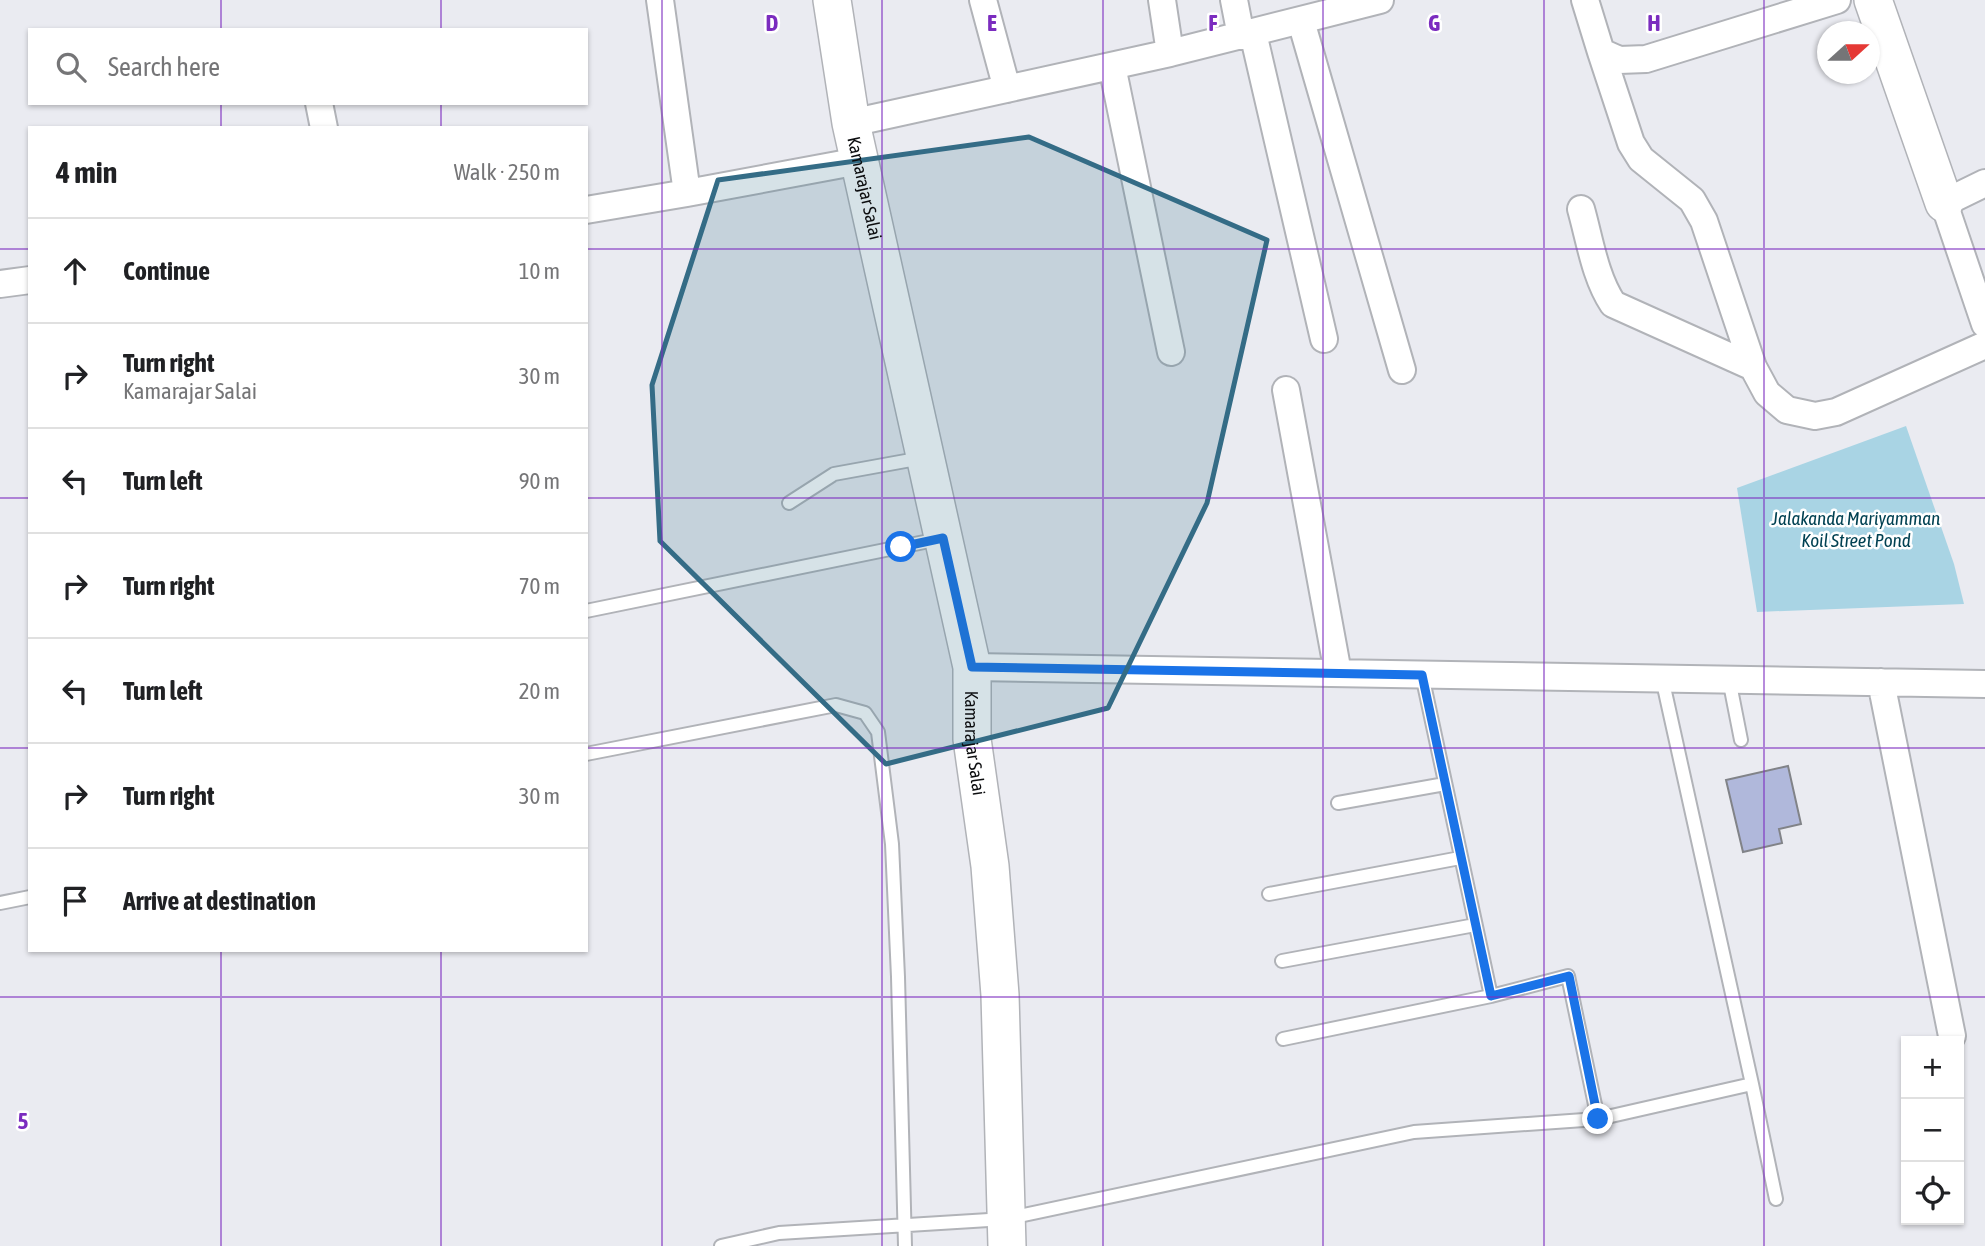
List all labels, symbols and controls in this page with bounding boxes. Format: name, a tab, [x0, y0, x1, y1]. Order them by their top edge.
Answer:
text: D	[766, 10, 779, 36]
text: E	[987, 10, 997, 36]
text: F	[1208, 10, 1218, 36]
text: G	[1428, 10, 1440, 36]
text: H	[1647, 10, 1661, 36]
north arrow	[1817, 21, 1880, 84]
search box	[28, 28, 588, 105]
icon: search	[52, 48, 90, 86]
text: Search here	[108, 52, 220, 82]
street label: Kamarajar Salai	[844, 134, 887, 242]
text: 4 min	[56, 155, 117, 189]
text: Walk · 250 m	[454, 159, 560, 185]
icon: ahead	[56, 252, 94, 290]
text: Continue	[123, 256, 210, 286]
text: 10 m	[519, 258, 560, 284]
text: Turn right	[123, 348, 214, 378]
icon: right	[56, 357, 94, 395]
text: 30 m	[519, 363, 560, 389]
text: Kamarajar Salai	[123, 378, 257, 404]
icon: left	[56, 462, 94, 500]
text: Turn left	[123, 466, 203, 496]
text: 90 m	[519, 468, 560, 494]
water label: Jalakanda Mariyamman Koil Street Pond	[1771, 507, 1940, 551]
route start	[885, 531, 916, 562]
icon: right	[56, 567, 94, 605]
text: Turn right	[123, 571, 214, 601]
text: 70 m	[519, 573, 560, 599]
icon: left	[56, 672, 94, 710]
text: Turn left	[123, 676, 203, 706]
text: 20 m	[519, 678, 560, 704]
street label: Kamarajar Salai	[962, 691, 990, 797]
icon: right	[56, 777, 94, 815]
text: Turn right	[123, 781, 214, 811]
text: 30 m	[519, 783, 560, 809]
icon: arrive	[56, 882, 94, 920]
text: Arrive at destination	[123, 886, 316, 916]
map controls	[1901, 1036, 1964, 1225]
button: +	[1901, 1036, 1964, 1099]
button: −	[1901, 1099, 1964, 1162]
route end	[1582, 1103, 1613, 1134]
text: 5	[18, 1108, 29, 1134]
button: locate	[1901, 1162, 1964, 1225]

